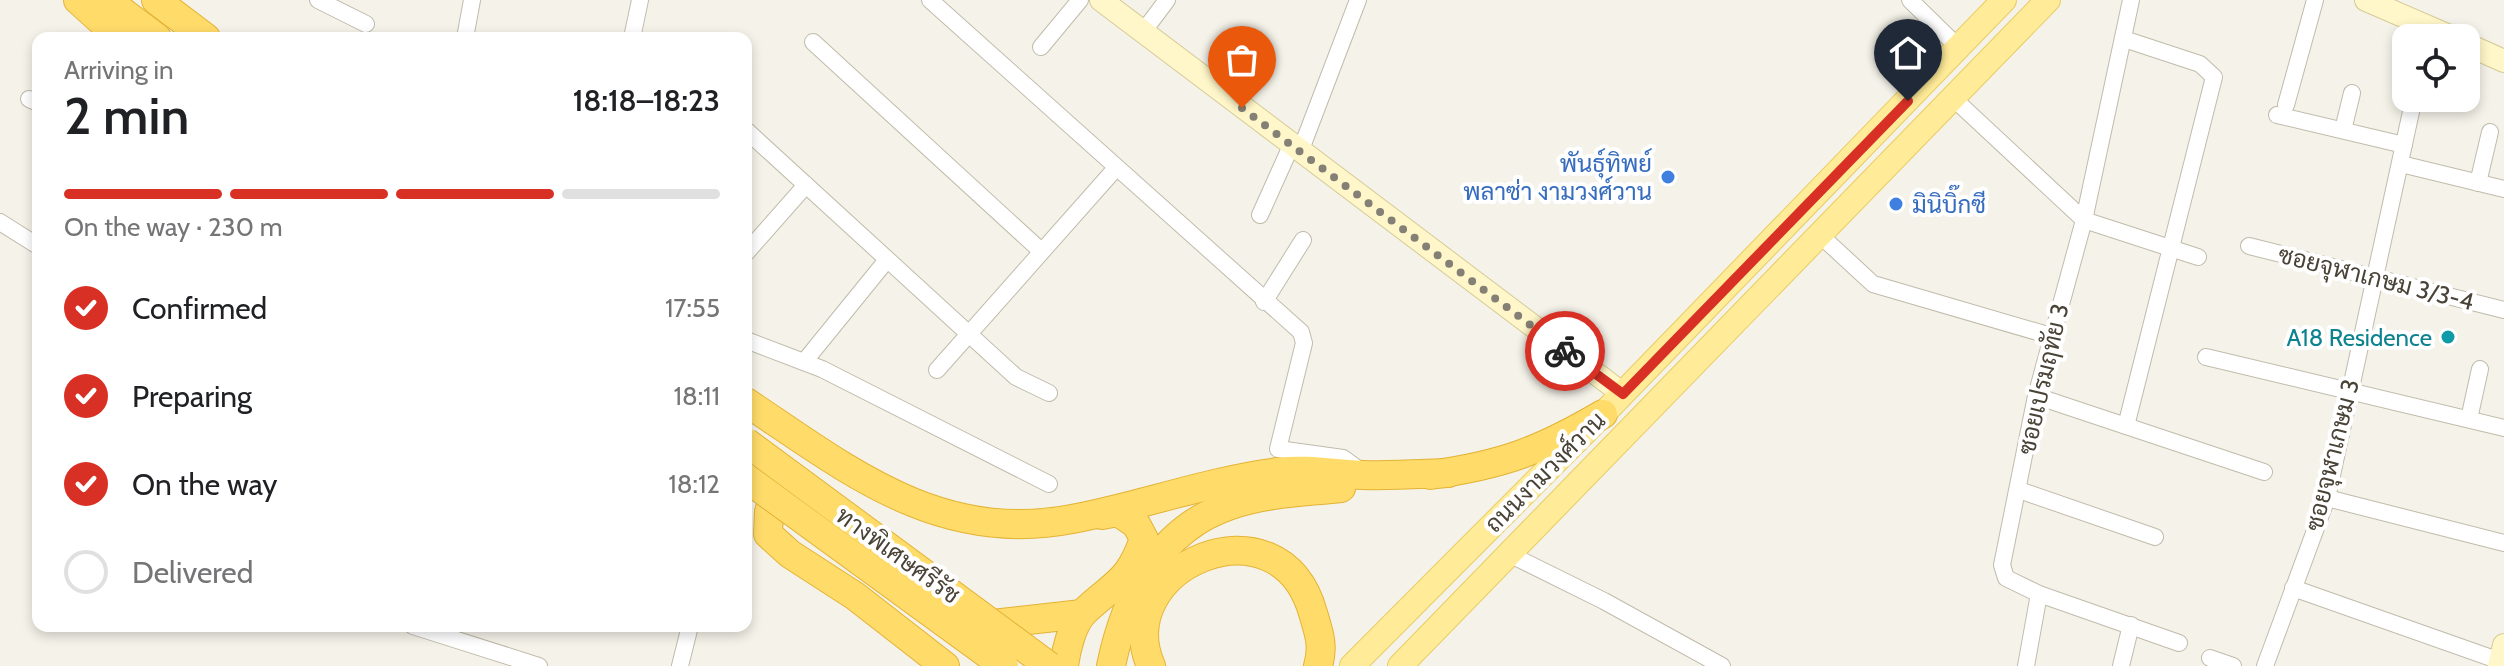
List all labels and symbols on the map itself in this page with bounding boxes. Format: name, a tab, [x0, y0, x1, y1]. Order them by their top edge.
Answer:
pin	[1874, 19, 1942, 101]
pin	[1208, 26, 1276, 108]
place label: พันธุ์ทิพย์ พลาซ่า งามวงศ์วาน	[1463, 148, 1652, 206]
marker: พันธุ์ทิพย์ พลาซ่า งามวงศ์วาน	[1659, 168, 1677, 186]
place label: มินิบิ๊กซี	[1912, 184, 1986, 219]
marker: มินิบิ๊กซี	[1887, 195, 1905, 213]
street label: ซอยจุฬาเกษม 3/3-4	[2275, 240, 2477, 318]
street label: ซอยเปรมฤทัย 3	[2012, 301, 2074, 457]
courier	[1525, 311, 1605, 391]
place label: A18 Residence	[2286, 323, 2432, 352]
marker: A18 Residence	[2439, 328, 2457, 346]
street label: ซอยจุฬาเกษม 3	[2299, 376, 2367, 534]
street label: ถนนงามวงศ์วาน	[1478, 405, 1611, 538]
street label: ทางพิเศษศรีรัช	[830, 500, 966, 610]

